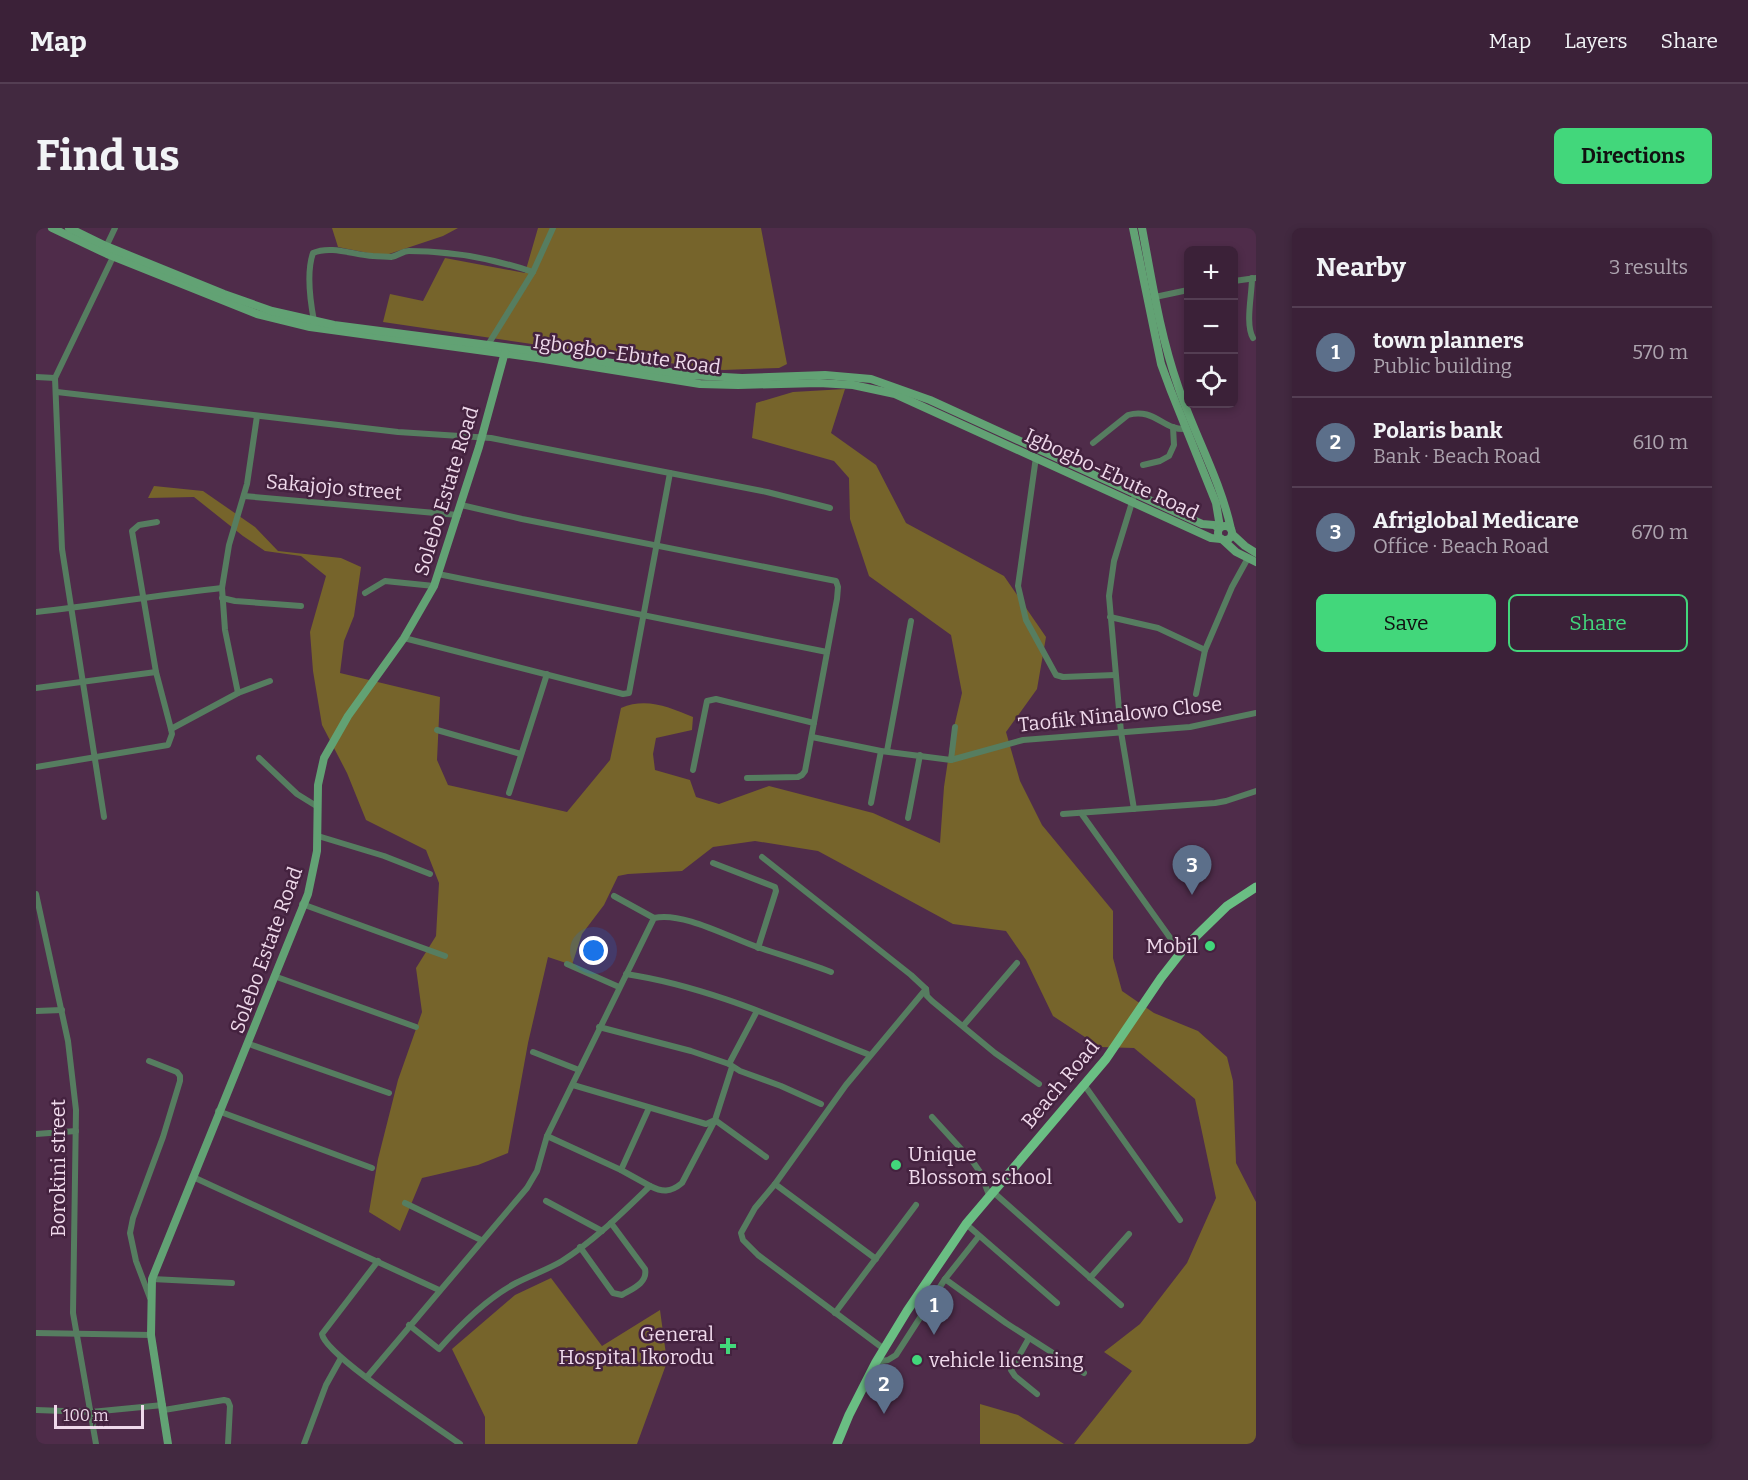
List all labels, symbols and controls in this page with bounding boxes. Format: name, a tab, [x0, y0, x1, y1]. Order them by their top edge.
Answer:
text: Map	[30, 25, 87, 58]
text: Map	[1489, 28, 1531, 54]
text: Layers	[1564, 28, 1628, 54]
text: Share	[1661, 28, 1718, 54]
button: Directions	[1554, 128, 1712, 184]
text: Find us	[36, 131, 180, 181]
map controls	[1184, 246, 1238, 408]
button: +	[1184, 246, 1238, 300]
text: Nearby	[1316, 252, 1406, 283]
text: 3 results	[1609, 255, 1688, 279]
button: −	[1184, 300, 1238, 354]
text: town planners	[1373, 327, 1524, 354]
street label: Igbogbo-Ebute Road	[532, 329, 722, 379]
text: 1	[1331, 340, 1340, 364]
text: 570 m	[1632, 340, 1688, 364]
button: locate	[1184, 354, 1238, 408]
text: Public building	[1373, 354, 1512, 378]
street label: Solebo Estate Road	[409, 403, 483, 578]
text: Polaris bank	[1373, 417, 1502, 444]
street label: Igbogbo-Ebute Road	[1021, 423, 1203, 525]
text: 2	[1330, 430, 1341, 454]
text: 610 m	[1632, 430, 1688, 454]
text: Bank · Beach Road	[1373, 444, 1541, 468]
street label: Sakajojo street	[265, 469, 403, 506]
text: Afriglobal Medicare	[1373, 507, 1579, 534]
text: 3	[1330, 520, 1341, 544]
text: 670 m	[1631, 520, 1688, 544]
text: Office · Beach Road	[1373, 534, 1549, 558]
button: Save	[1316, 594, 1496, 652]
button: Share	[1508, 594, 1688, 652]
street label: Taofik Ninalowo Close	[1017, 691, 1223, 737]
pin: 3	[1172, 846, 1212, 895]
street label: Solebo Estate Road	[225, 863, 307, 1037]
place label: Mobil	[1146, 934, 1198, 958]
your location	[579, 936, 608, 965]
marker: Mobil	[1203, 939, 1217, 953]
street label: Beach Road	[1016, 1035, 1104, 1133]
street label: Borokini street	[46, 1099, 70, 1237]
place label: Unique Blossom school	[908, 1142, 1052, 1189]
marker: Unique Blossom school	[889, 1158, 903, 1172]
pin: 1	[914, 1286, 954, 1335]
place label: General Hospital Ikorodu	[558, 1322, 714, 1369]
marker: General Hospital Ikorodu	[719, 1337, 737, 1355]
place label: vehicle licensing	[928, 1348, 1084, 1372]
marker: vehicle licensing	[910, 1353, 924, 1367]
pin: 2	[864, 1364, 904, 1414]
scale bar	[54, 1402, 144, 1430]
text: 100 m	[63, 1406, 108, 1425]

